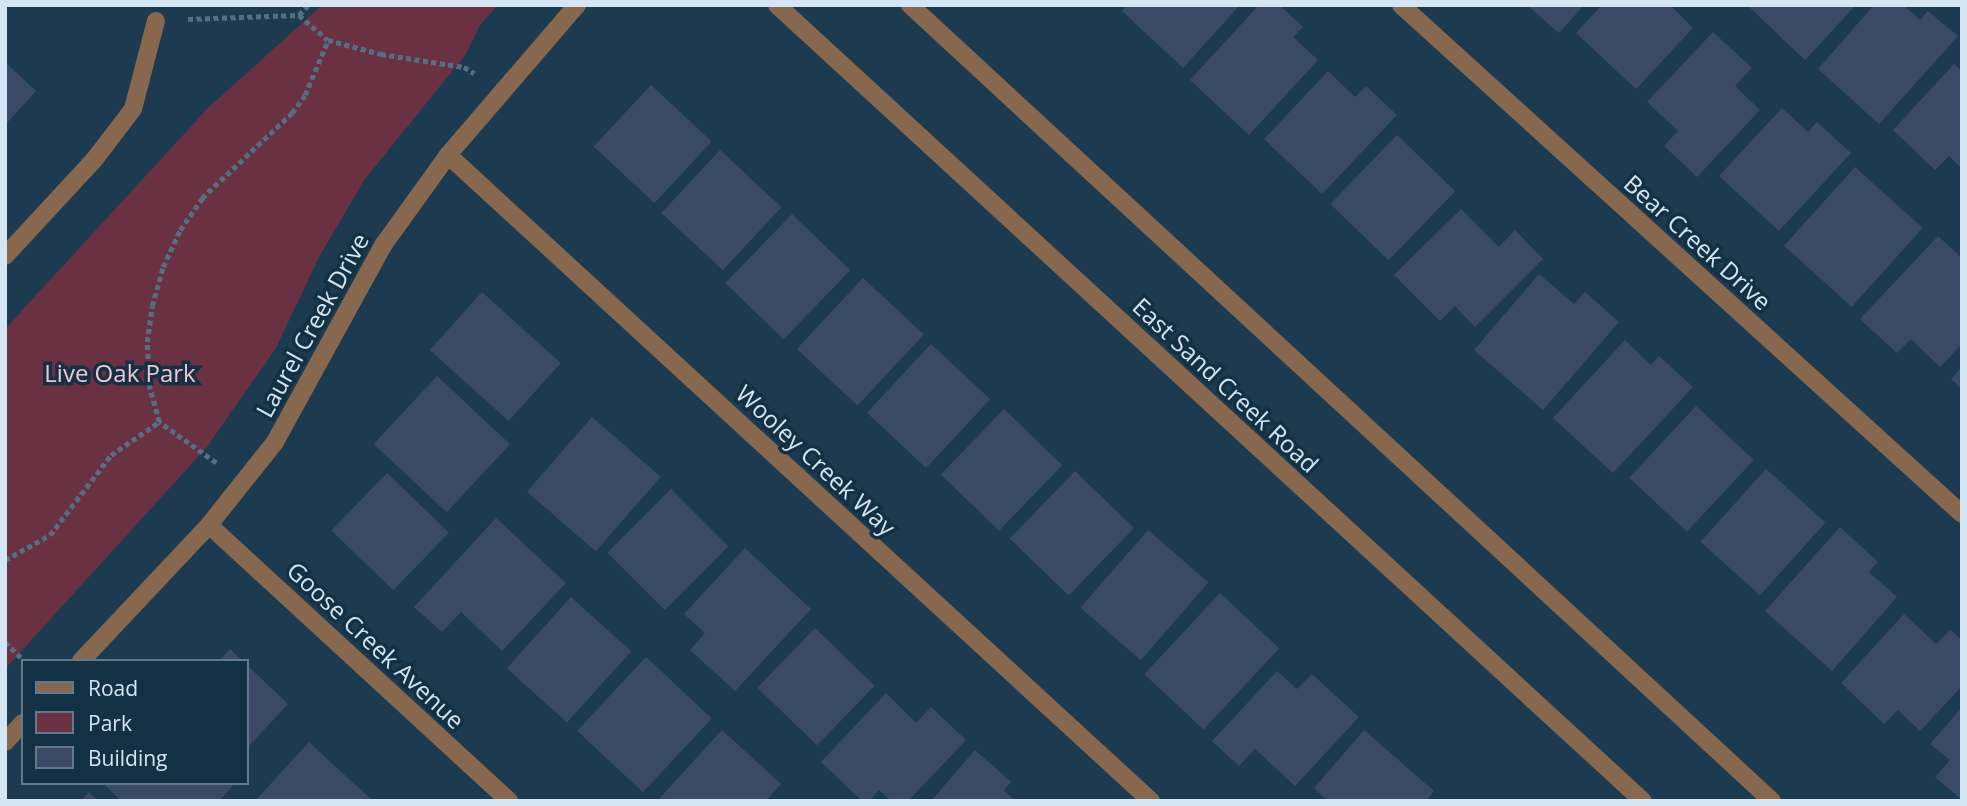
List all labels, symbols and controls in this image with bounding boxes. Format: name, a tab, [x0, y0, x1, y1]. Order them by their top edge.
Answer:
street label: Bear Creek Drive	[1619, 168, 1777, 316]
street label: Laurel Creek Drive	[250, 228, 374, 422]
street label: East Sand Creek Road	[1127, 292, 1325, 478]
park label: Live Oak Park	[44, 359, 196, 387]
street label: Wooley Creek Way	[730, 379, 902, 541]
street label: Goose Creek Avenue	[281, 555, 471, 735]
legend	[21, 659, 248, 785]
text: Road	[88, 674, 138, 702]
text: Park	[88, 709, 132, 737]
text: Building	[88, 744, 167, 772]

